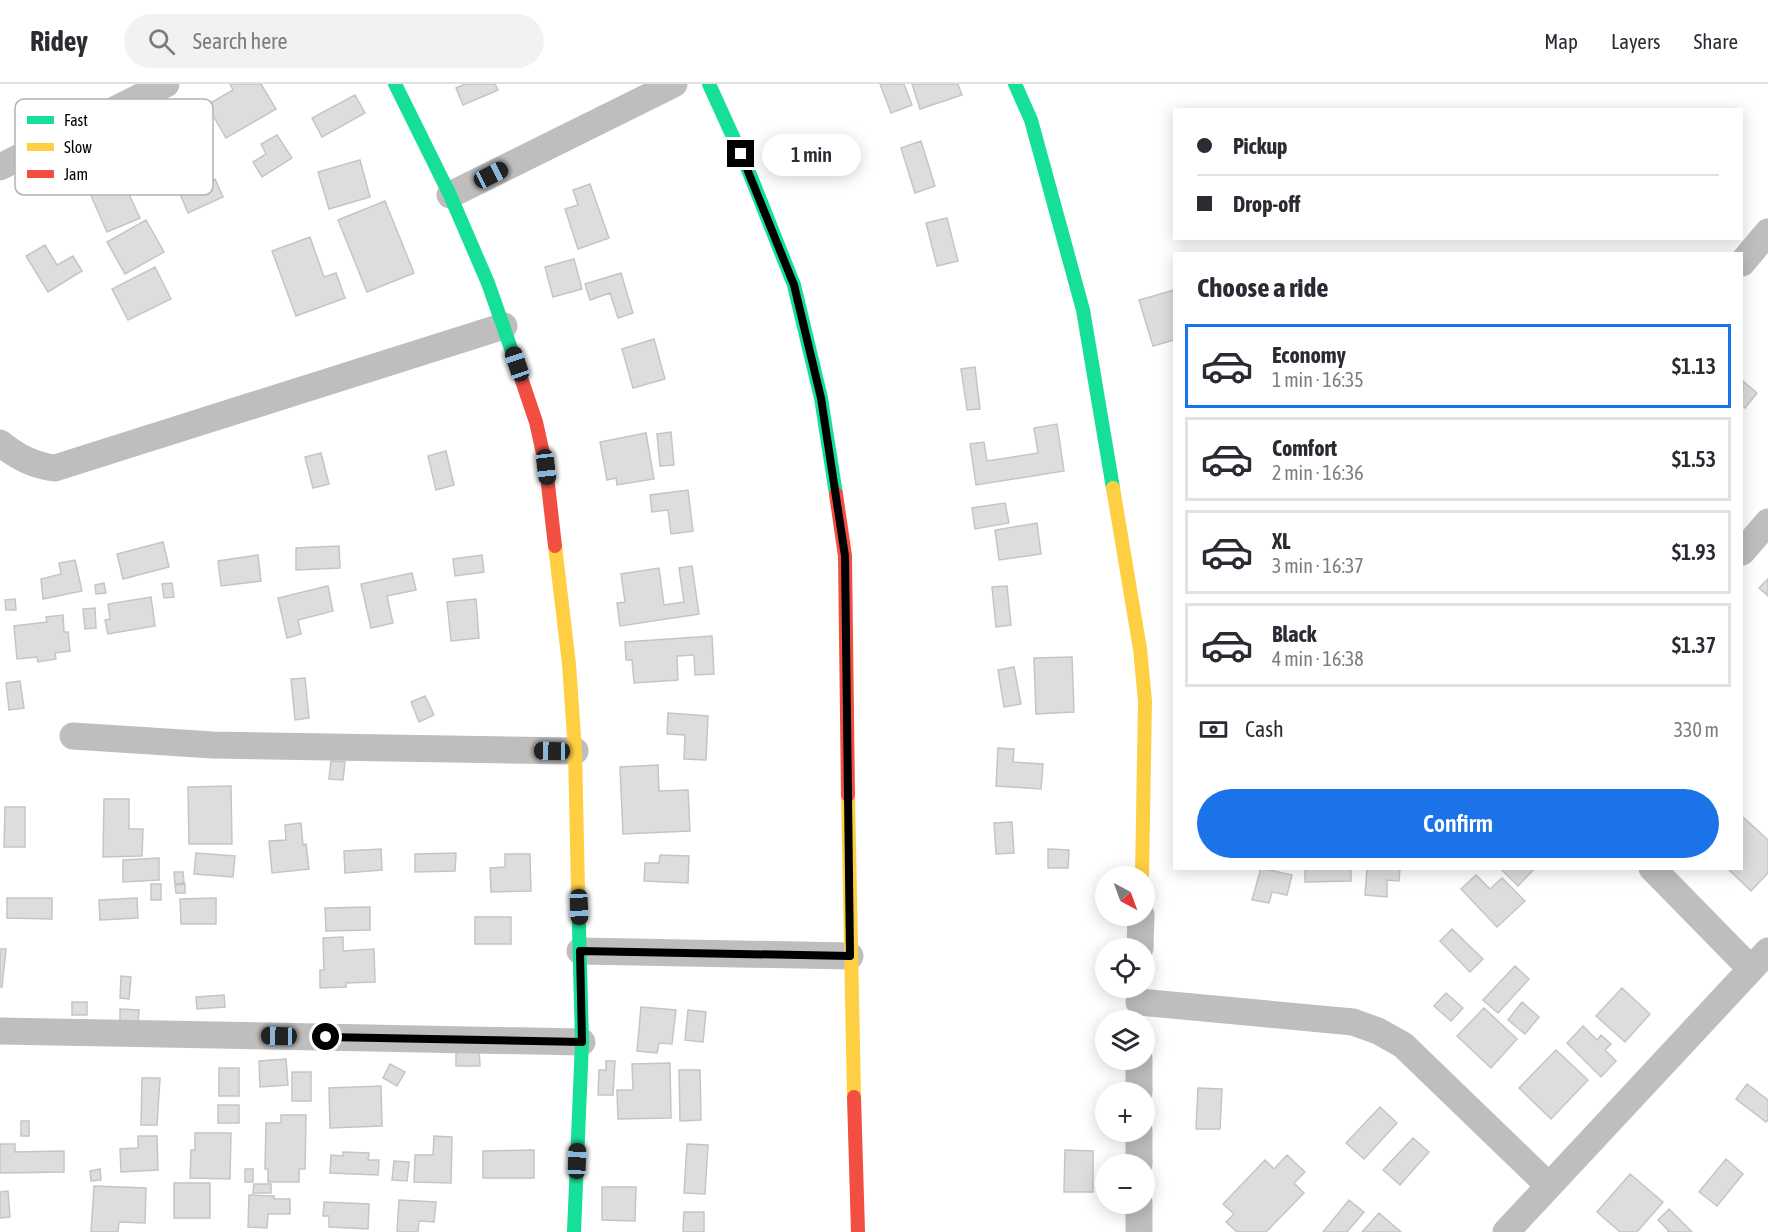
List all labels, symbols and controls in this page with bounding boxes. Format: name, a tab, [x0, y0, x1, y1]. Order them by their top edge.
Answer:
search box	[124, 14, 544, 68]
text: Ridey	[30, 25, 88, 57]
icon: search	[145, 25, 178, 58]
text: Search here	[193, 28, 288, 54]
text: Map	[1544, 29, 1578, 53]
text: Layers	[1611, 29, 1661, 53]
text: Share	[1694, 29, 1738, 53]
legend	[15, 99, 213, 195]
text: Fast	[64, 111, 88, 129]
callout: 1 min	[762, 133, 861, 175]
text: Pickup	[1233, 133, 1288, 159]
text: Slow	[64, 138, 92, 156]
route end	[727, 140, 754, 167]
text: 1 min	[791, 143, 832, 166]
car	[471, 159, 511, 191]
text: Jam	[64, 165, 88, 183]
text: Drop-off	[1233, 191, 1300, 217]
text: Choose a ride	[1197, 272, 1329, 303]
icon: car	[1200, 339, 1254, 393]
text: Economy	[1272, 342, 1346, 368]
car	[503, 344, 531, 384]
text: $1.13	[1672, 353, 1716, 379]
text: 1 min · 16:35	[1272, 368, 1364, 391]
icon: car	[1200, 432, 1254, 486]
text: Comfort	[1272, 435, 1337, 461]
text: $1.53	[1672, 446, 1716, 472]
car	[535, 448, 557, 486]
text: 2 min · 16:36	[1272, 461, 1364, 484]
icon: car	[1200, 525, 1254, 579]
text: XL	[1272, 528, 1290, 554]
text: $1.93	[1672, 539, 1716, 565]
text: 3 min · 16:37	[1272, 554, 1364, 577]
icon: car	[1200, 618, 1254, 672]
text: Black	[1272, 621, 1316, 647]
text: $1.37	[1672, 632, 1716, 658]
text: 4 min · 16:38	[1272, 647, 1364, 670]
icon: cash	[1197, 713, 1230, 746]
text: Cash	[1245, 716, 1284, 742]
text: 330 m	[1674, 718, 1719, 741]
car	[534, 742, 570, 760]
button: Confirm	[1197, 789, 1719, 858]
north arrow	[1095, 866, 1155, 926]
map controls	[1095, 866, 1155, 1214]
car	[569, 889, 589, 925]
button: locate	[1095, 938, 1155, 998]
button: layers	[1095, 1010, 1155, 1070]
route start	[312, 1023, 339, 1050]
car	[261, 1027, 297, 1045]
button: +	[1095, 1082, 1155, 1142]
car	[567, 1143, 587, 1179]
button: −	[1095, 1154, 1155, 1214]

